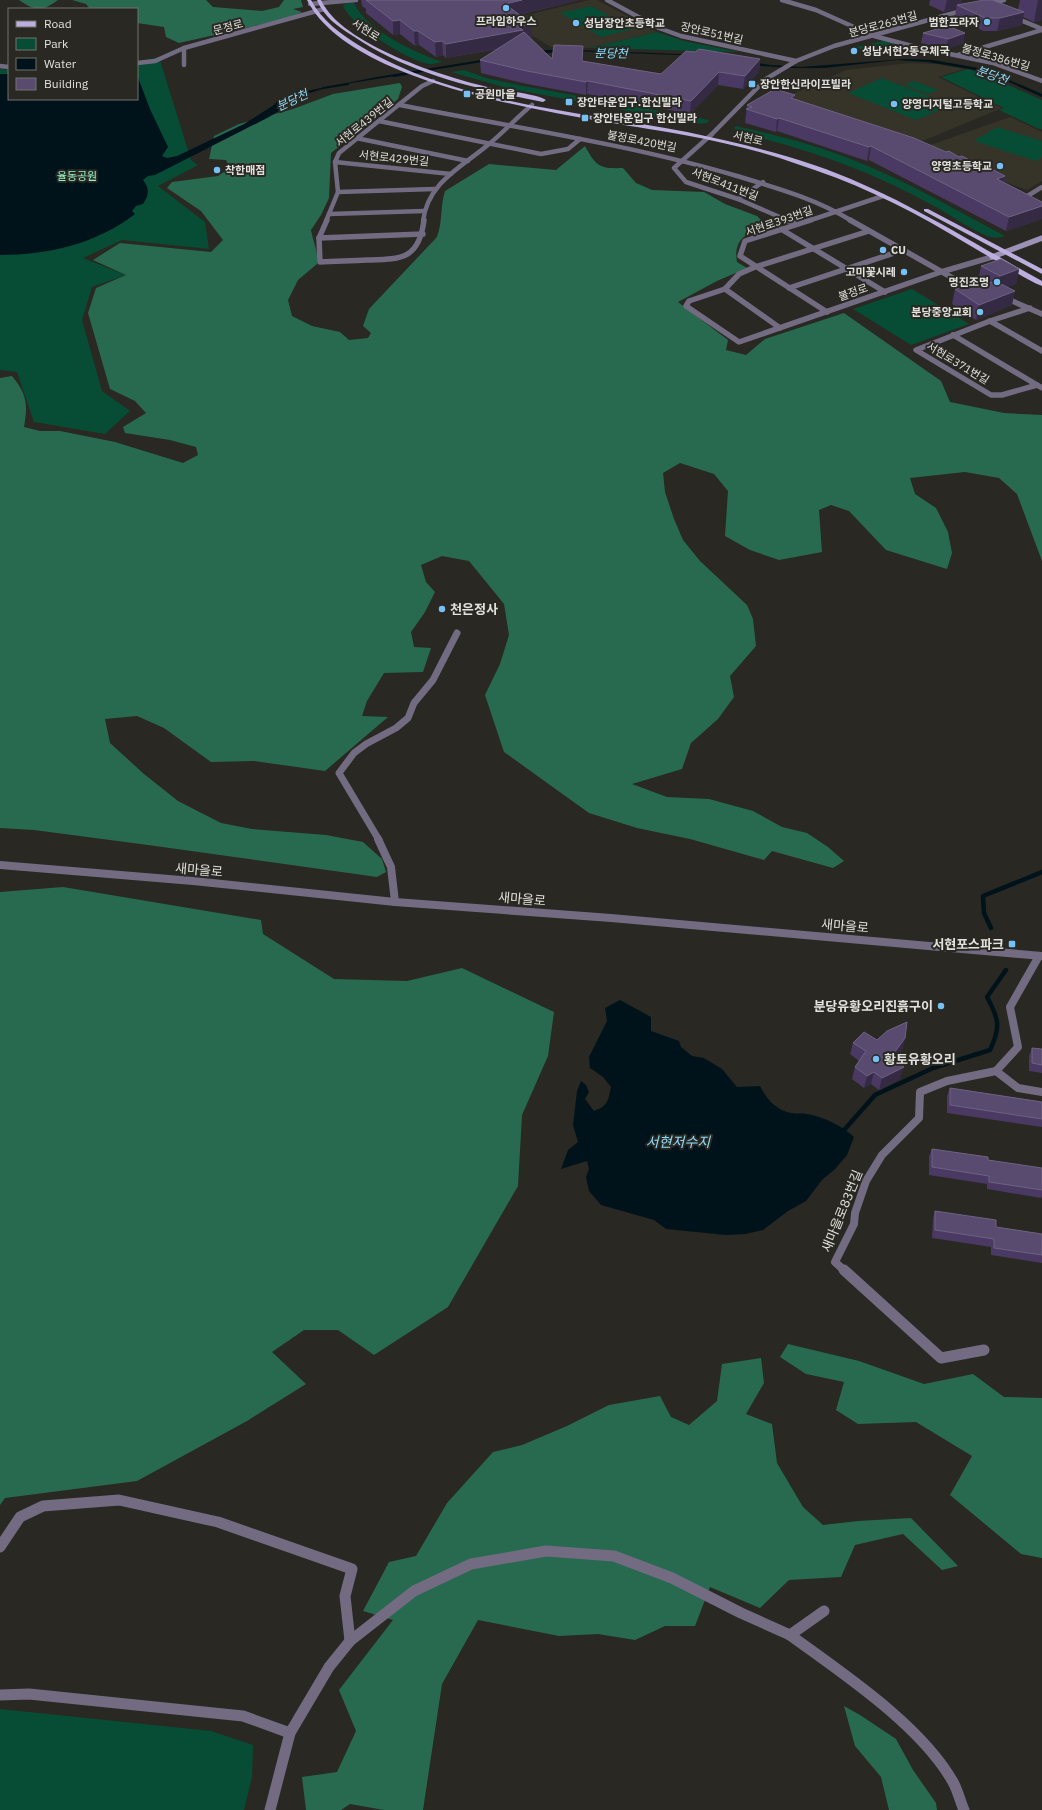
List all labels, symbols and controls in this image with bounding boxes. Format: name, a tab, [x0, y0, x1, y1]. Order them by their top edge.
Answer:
marker: 프라임하우스	[501, 3, 511, 13]
legend	[8, 8, 138, 100]
street label: 분당로263번길	[847, 8, 919, 40]
place label: 프라임하우스	[476, 14, 536, 28]
place label: 범한프라자	[928, 15, 979, 29]
text: Road	[44, 16, 72, 31]
street label: 문정로	[212, 16, 244, 38]
street label: 서현로	[349, 16, 383, 44]
place label: 성남장안초등학교	[584, 16, 665, 30]
marker: 범한프라자	[982, 17, 992, 27]
marker: 성남장안초등학교	[571, 18, 581, 28]
street label: 장안로51번길	[679, 19, 745, 47]
text: Park	[44, 36, 69, 51]
street label: 불정로386번길	[960, 41, 1032, 73]
place label: 성남서현2동우체국	[862, 44, 950, 58]
water label: 분당천	[594, 45, 630, 61]
marker: 성남서현2동우체국	[849, 46, 859, 56]
text: Water	[44, 56, 77, 71]
water label: 분당천	[974, 62, 1012, 88]
text: Building	[44, 76, 89, 91]
place label: 장안한신라이프빌라	[760, 77, 851, 91]
marker: 장안한신라이프빌라	[747, 79, 757, 89]
water label: 분당천	[274, 85, 312, 114]
place label: 공원마을	[475, 87, 515, 101]
marker: 공원마을	[462, 89, 472, 99]
street label: 서현로439번길	[332, 94, 396, 150]
place label: 장안타운입구.한신빌라	[577, 95, 682, 109]
marker: 장안타운입구.한신빌라	[564, 97, 574, 107]
place label: 양영디지털고등학교	[902, 97, 993, 111]
marker: 양영디지털고등학교	[889, 99, 899, 109]
place label: 장안타운입구 한신빌라	[593, 111, 697, 125]
marker: 장안타운입구 한신빌라	[580, 113, 590, 123]
street label: 불정로420번길	[606, 127, 678, 155]
street label: 서현로	[732, 128, 764, 148]
street label: 서현로429번길	[358, 147, 430, 169]
place label: 양영초등학교	[931, 159, 992, 173]
marker: 양영초등학교	[995, 161, 1005, 171]
place label: 착한매점	[225, 163, 265, 177]
marker: 착한매점	[212, 165, 222, 175]
street label: 서현로411번길	[690, 165, 760, 203]
park label: 율동공원	[57, 169, 97, 183]
street label: 서현로393번길	[743, 203, 815, 239]
place label: CU	[891, 243, 906, 257]
marker: CU	[878, 245, 888, 255]
place label: 고미꽃시레	[845, 265, 896, 279]
marker: 고미꽃시레	[899, 267, 909, 277]
place label: 명진조명	[949, 275, 989, 289]
marker: 명진조명	[992, 277, 1002, 287]
street label: 불정로	[836, 280, 870, 304]
place label: 분당중앙교회	[911, 305, 972, 319]
marker: 분당중앙교회	[975, 307, 985, 317]
street label: 서현로371번길	[924, 339, 992, 387]
place label: 천은정사	[450, 601, 498, 618]
marker: 천은정사	[437, 604, 447, 614]
street label: 새마을로	[174, 859, 224, 881]
street label: 새마을로	[497, 888, 547, 910]
street label: 새마을로	[820, 915, 870, 937]
place label: 서현포스파크	[932, 936, 1004, 953]
marker: 서현포스파크	[1007, 939, 1017, 949]
place label: 분당유황오리진흙구이	[813, 998, 933, 1015]
marker: 분당유황오리진흙구이	[936, 1001, 946, 1011]
place label: 황토유황오리	[884, 1051, 956, 1068]
marker: 황토유황오리	[871, 1054, 881, 1064]
water label: 서현저수지	[646, 1133, 711, 1151]
street label: 새마을로83번길	[818, 1167, 866, 1255]

